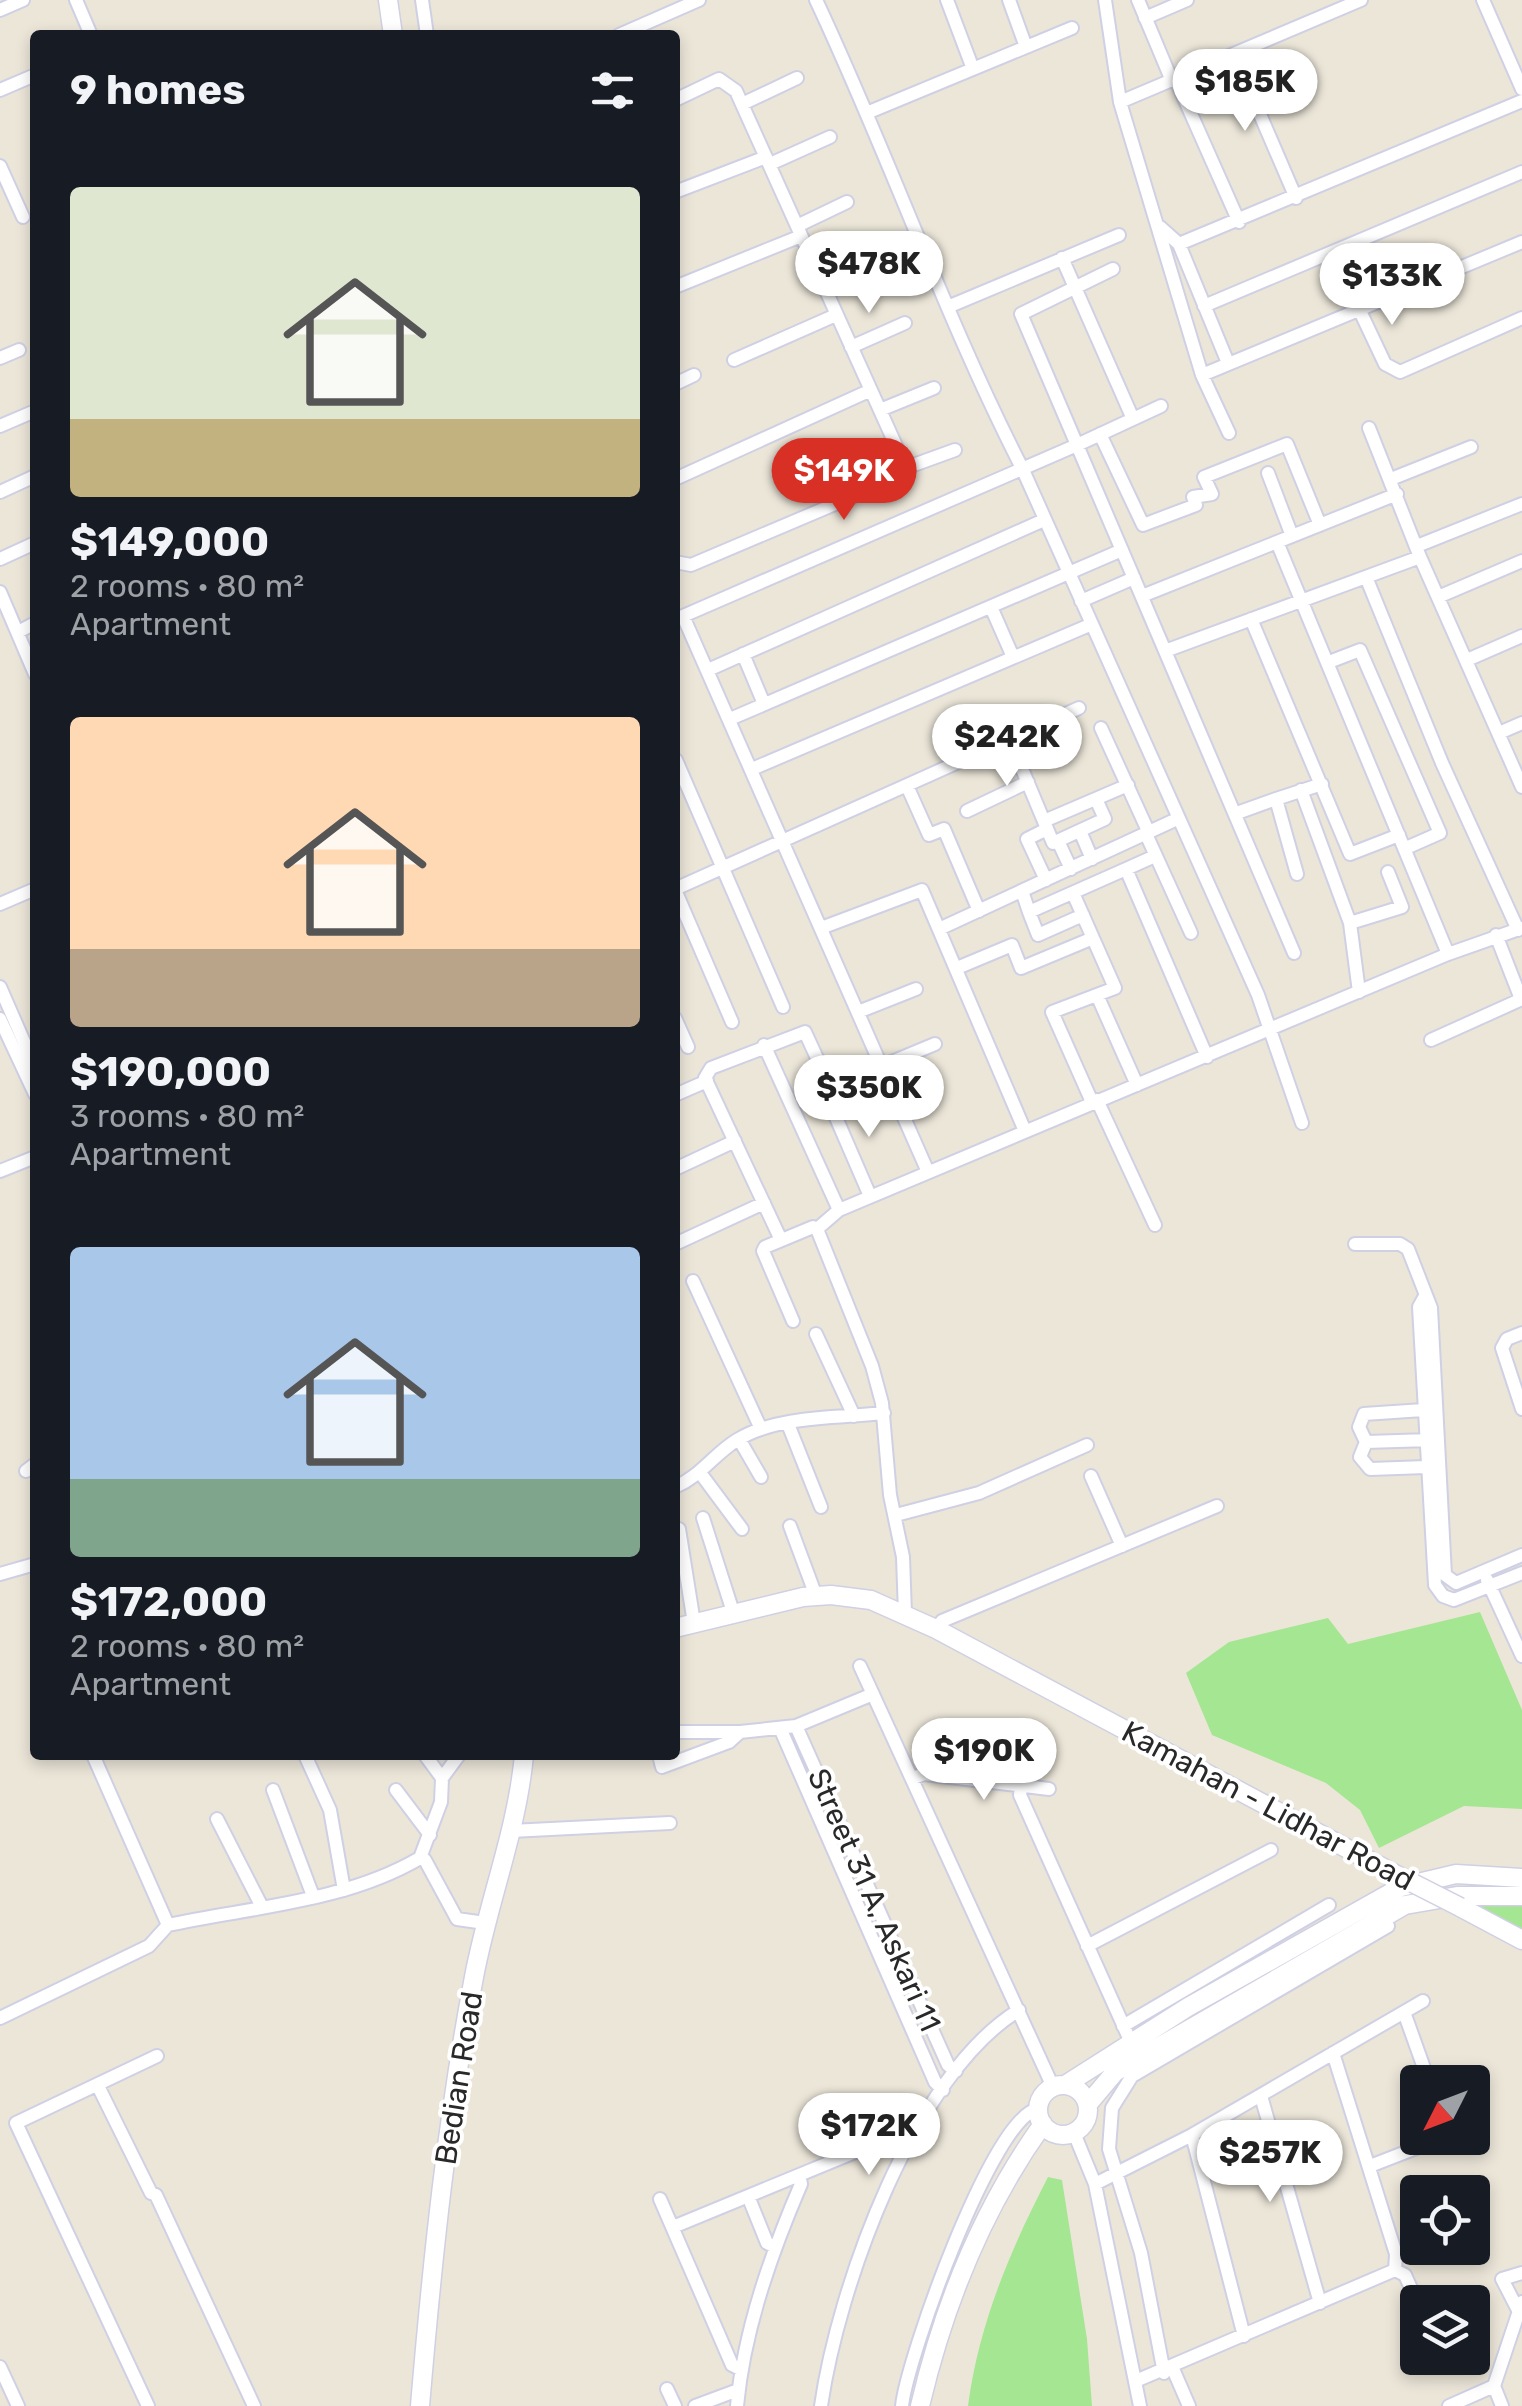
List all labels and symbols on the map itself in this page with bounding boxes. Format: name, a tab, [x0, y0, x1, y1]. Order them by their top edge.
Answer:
pin: $185K	[1175, 49, 1315, 134]
pin: $478K	[799, 231, 939, 316]
pin: $133K	[1322, 243, 1462, 328]
pin: $149K	[774, 438, 914, 523]
pin: $242K	[937, 704, 1077, 789]
pin: $350K	[799, 1055, 939, 1140]
street label: Kamahan - Lidhar Road	[1116, 1714, 1420, 1898]
pin: $190K	[914, 1718, 1054, 1803]
street label: Street 31 A, Askari 11	[800, 1763, 948, 2037]
street label: Bedian Road	[428, 1989, 490, 2167]
north arrow	[1400, 2065, 1490, 2155]
pin: $172K	[799, 2093, 939, 2178]
pin: $257K	[1200, 2120, 1340, 2205]

